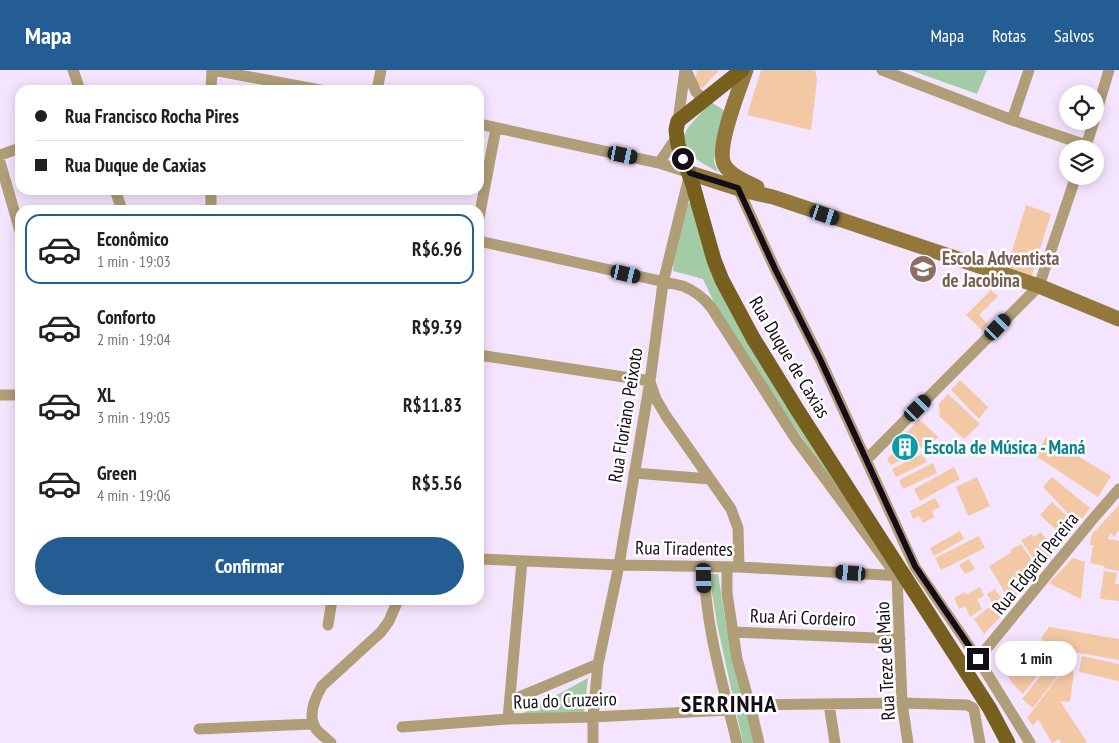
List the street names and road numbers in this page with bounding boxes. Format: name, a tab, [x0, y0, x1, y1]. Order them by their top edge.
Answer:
street label: Rua Duque de Caxias	[744, 292, 836, 422]
street label: Rua Floriano Peixoto	[603, 346, 647, 484]
street label: Rua Edgard Pereira	[986, 507, 1084, 619]
street label: Rua Tiradentes	[635, 535, 733, 561]
street label: Rua Treze de Maio	[870, 601, 900, 721]
street label: Rua Ari Cordeiro	[750, 603, 856, 631]
street label: Rua do Cruzeiro	[513, 686, 617, 714]

